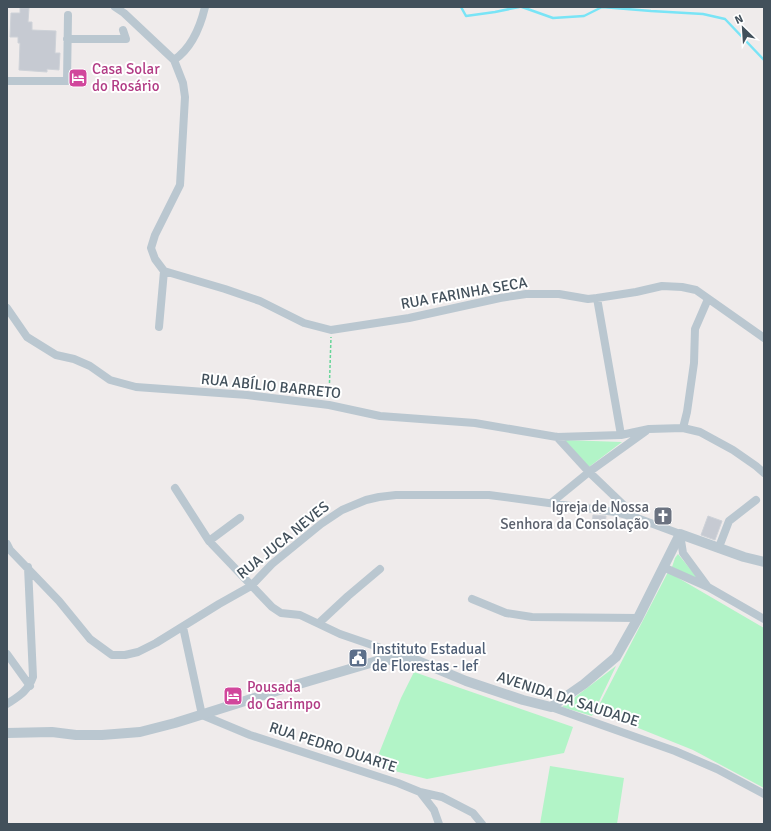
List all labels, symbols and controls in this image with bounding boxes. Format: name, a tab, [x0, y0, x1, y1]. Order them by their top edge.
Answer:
north arrow	[723, 8, 763, 48]
text: N	[733, 12, 745, 27]
place label: Casa Solar do Rosário	[92, 60, 160, 95]
hotel icon: Casa Solar do Rosário	[67, 67, 89, 89]
street label: RUA FARINHA SECA	[399, 273, 529, 313]
street label: RUA ABÍLIO BARRETO	[200, 369, 342, 402]
street label: RUA JUCA NEVES	[233, 497, 333, 583]
place label: Igreja de Nossa Senhora da Consolação	[500, 498, 649, 533]
church icon: Igreja de Nossa Senhora da Consolação	[652, 505, 674, 527]
place label: Instituto Estadual de Florestas - Ief	[372, 640, 486, 675]
public building icon: Instituto Estadual de Florestas - Ief	[347, 647, 369, 669]
street label: AVENIDA DA SAUDADE	[495, 668, 641, 730]
place label: Pousada do Garimpo	[247, 678, 321, 713]
hotel icon: Pousada do Garimpo	[222, 685, 244, 707]
street label: RUA PEDRO DUARTE	[267, 718, 399, 776]

